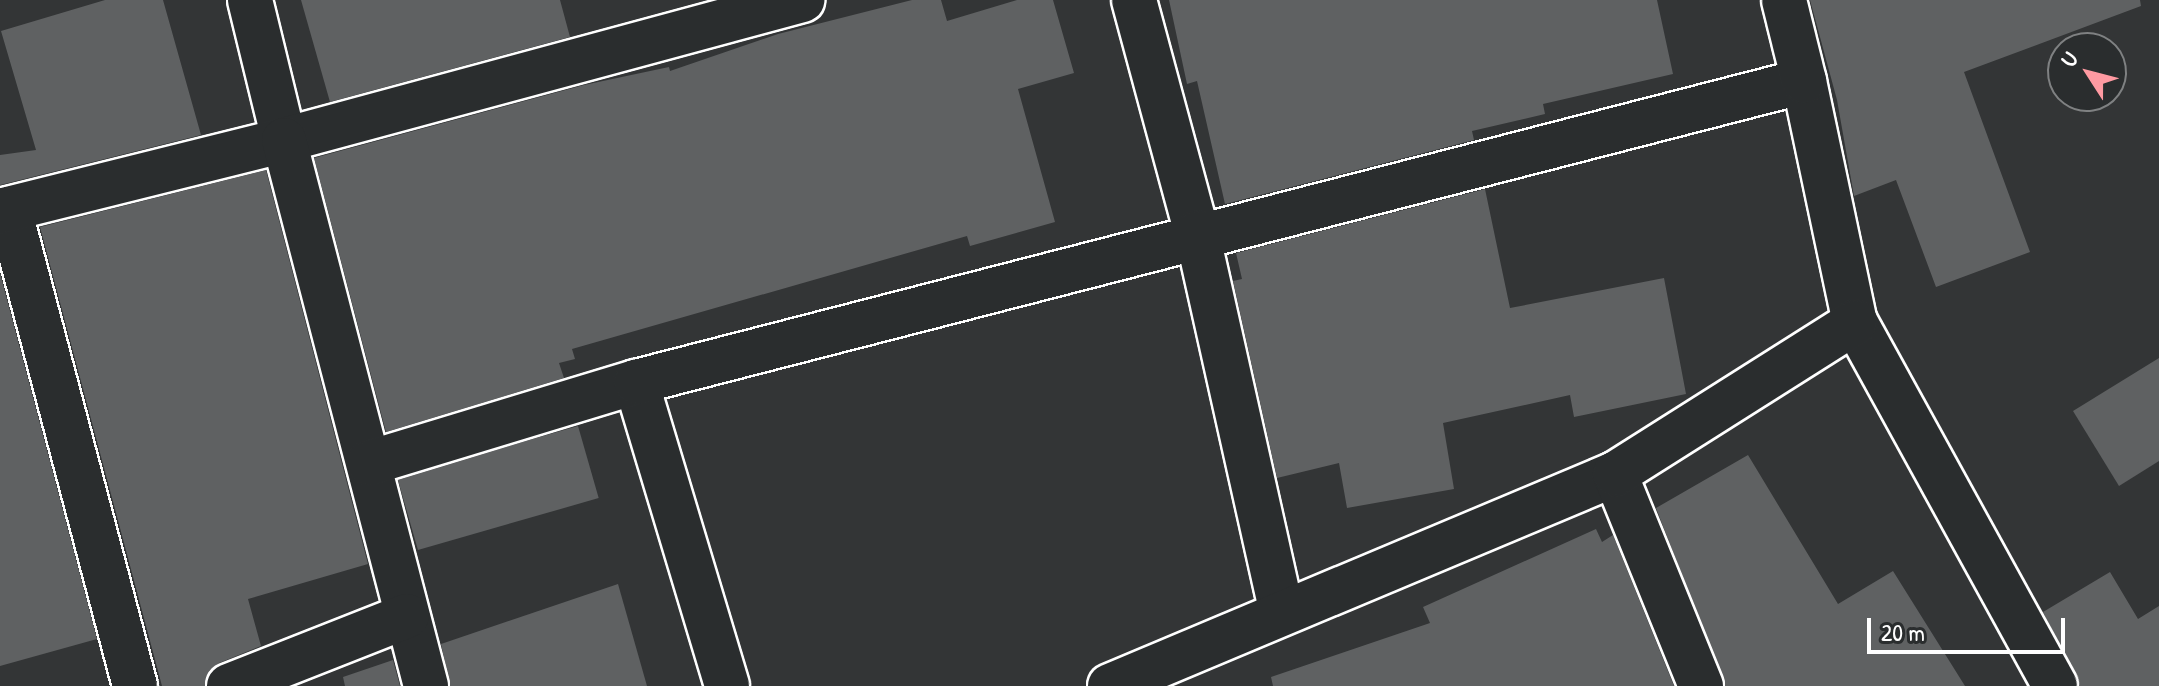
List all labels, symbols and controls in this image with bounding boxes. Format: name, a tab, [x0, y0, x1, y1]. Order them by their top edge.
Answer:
north arrow	[2047, 32, 2127, 112]
text: U	[2054, 45, 2085, 73]
scale bar	[1871, 602, 2069, 652]
text: 20 m	[1881, 616, 1925, 648]

